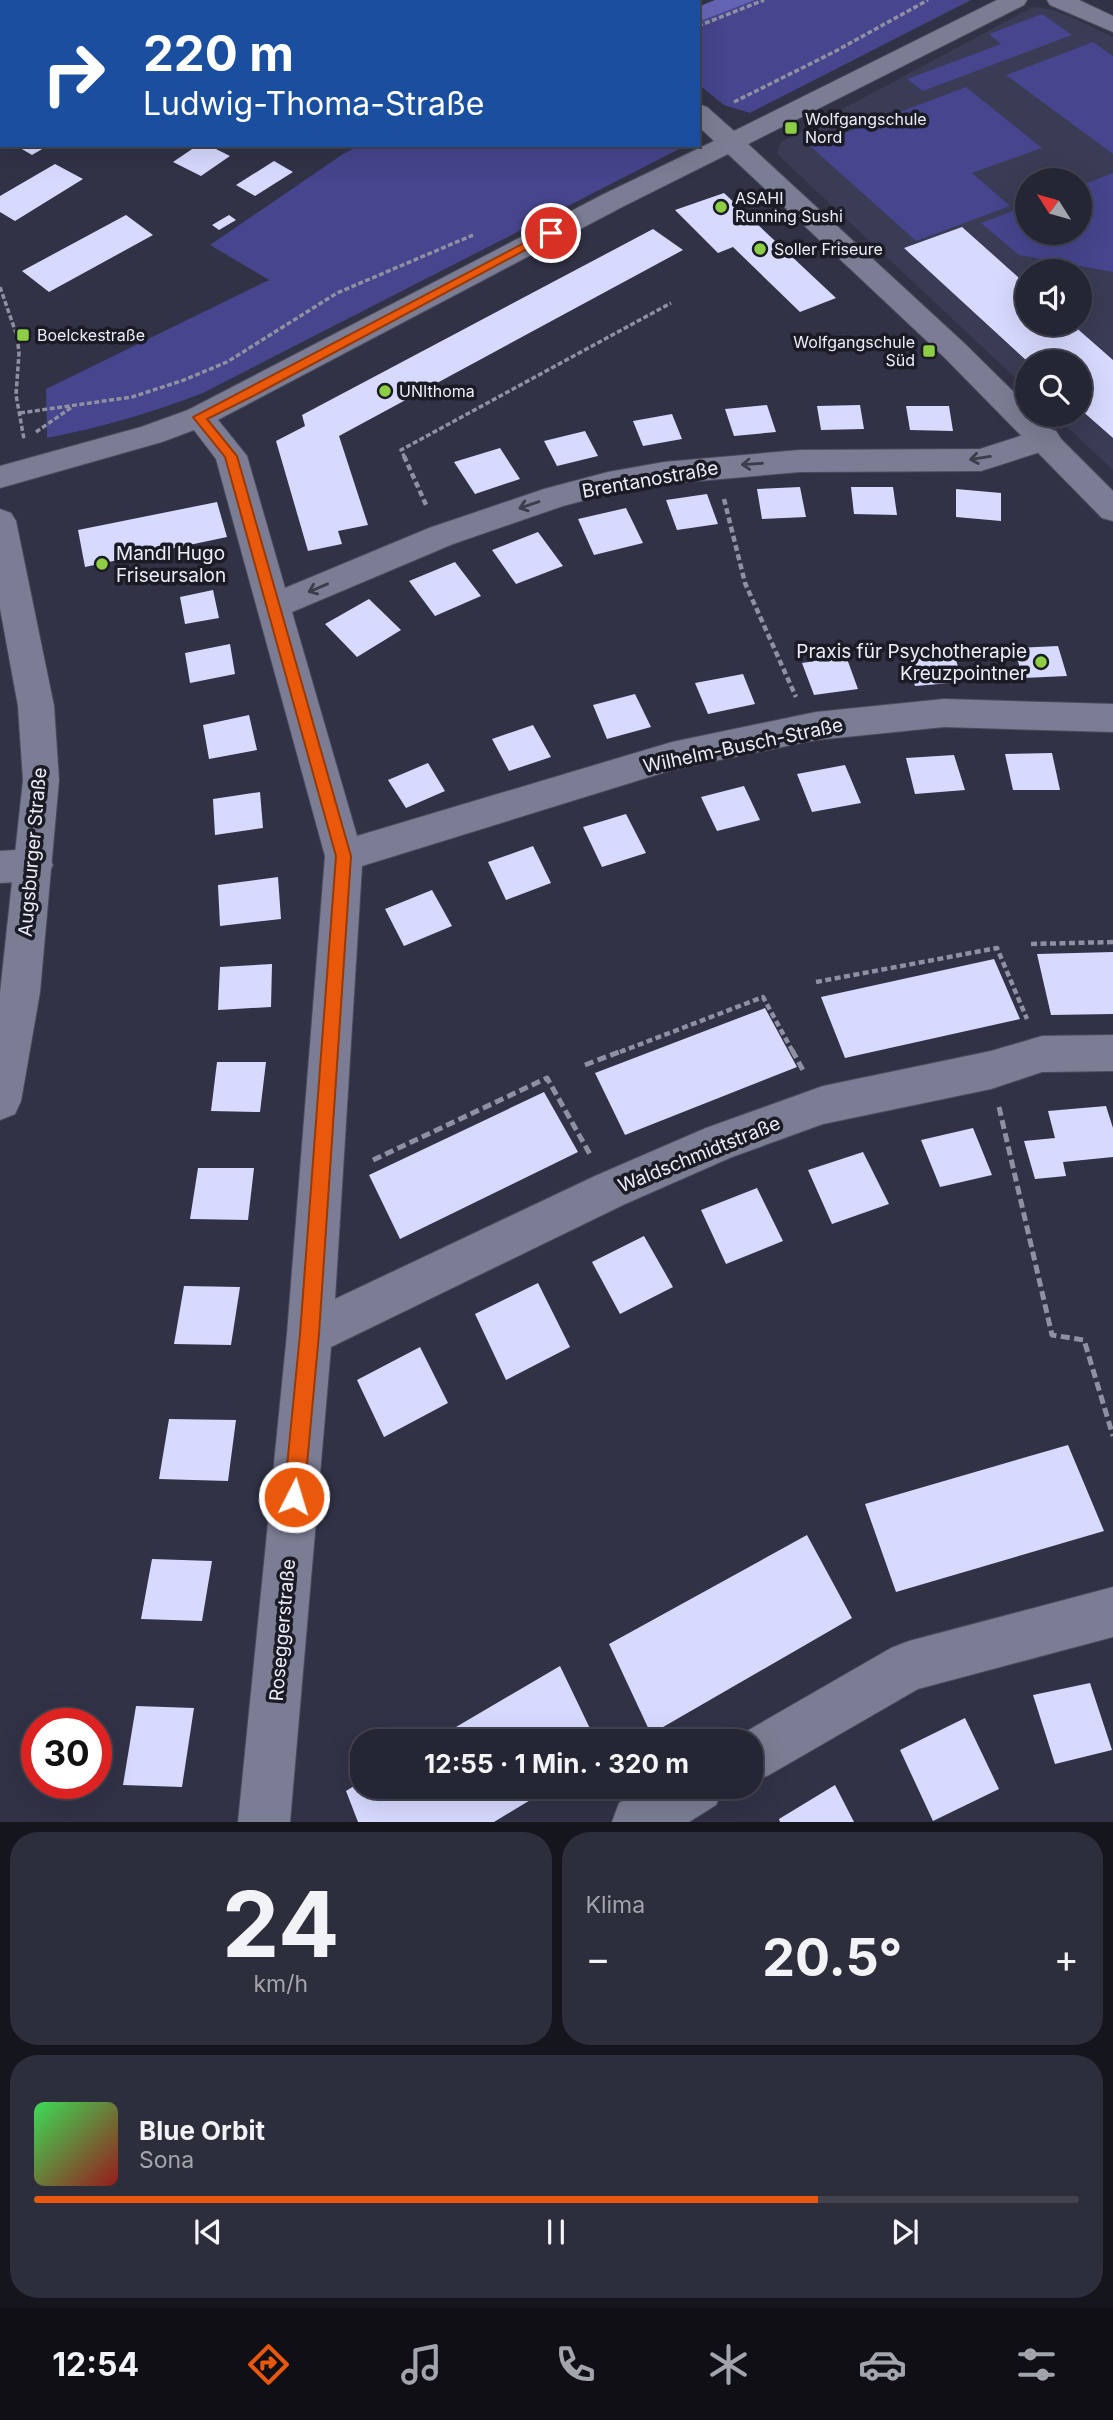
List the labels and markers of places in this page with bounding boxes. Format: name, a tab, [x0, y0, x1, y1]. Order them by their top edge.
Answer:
place label: Wolfgangschule Nord	[805, 109, 927, 147]
marker: Wolfgangschule Nord	[783, 120, 799, 136]
place label: ASAHI Running Sushi	[735, 188, 843, 226]
marker: ASAHI Running Sushi	[713, 199, 729, 215]
pin	[521, 203, 581, 263]
place label: Soller Friseure	[774, 239, 883, 259]
marker: Soller Friseure	[752, 241, 768, 257]
place label: Boelckestraße	[37, 325, 145, 345]
marker: Boelckestraße	[15, 327, 31, 343]
place label: Wolfgangschule Süd	[793, 332, 915, 370]
marker: Wolfgangschule Süd	[921, 343, 937, 359]
place label: UNIthoma	[399, 381, 475, 401]
marker: UNIthoma	[377, 383, 393, 399]
place label: Mandl Hugo Friseursalon	[116, 542, 226, 587]
marker: Mandl Hugo Friseursalon	[94, 556, 110, 572]
place label: Praxis für Psychotherapie Kreuzpointner	[796, 640, 1027, 685]
marker: Praxis für Psychotherapie Kreuzpointner	[1033, 654, 1049, 670]

